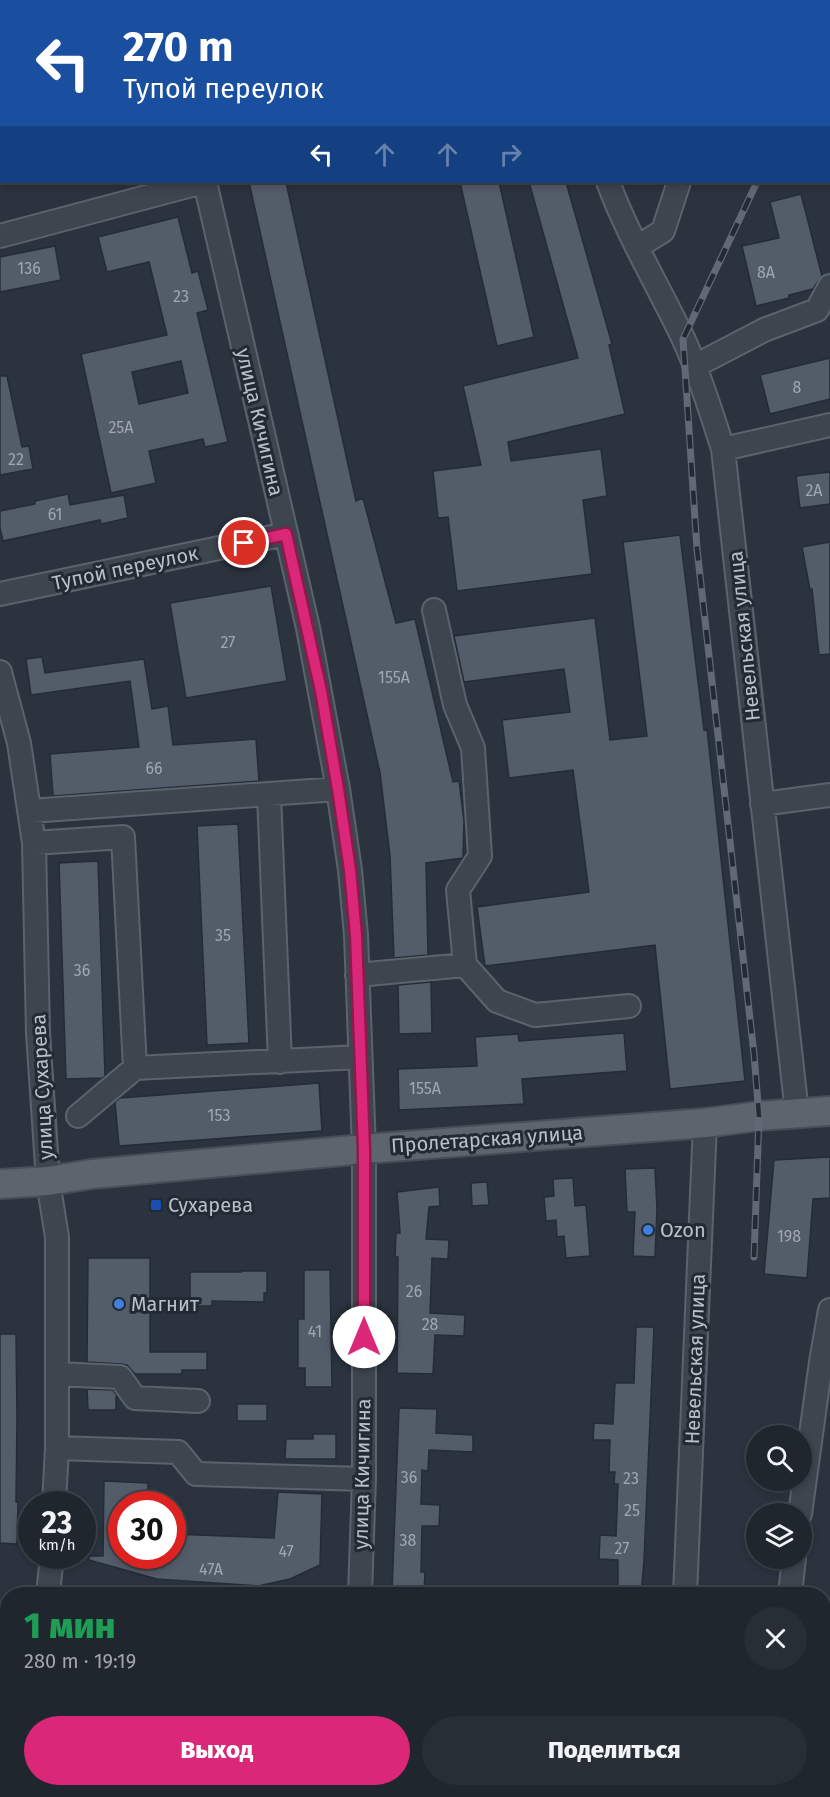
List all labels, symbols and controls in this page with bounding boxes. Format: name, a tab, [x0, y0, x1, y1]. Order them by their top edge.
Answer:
text: 270 m	[123, 22, 234, 72]
icon: left	[24, 24, 102, 102]
text: Тупой переулок	[123, 73, 324, 105]
icon: left	[305, 138, 338, 171]
icon: ahead	[368, 138, 401, 171]
icon: ahead	[431, 138, 464, 171]
icon: right	[494, 138, 527, 171]
house number: 136	[17, 259, 41, 278]
house number: 8А	[757, 263, 776, 282]
house number: 23	[173, 287, 189, 306]
street label: улица Кичигина	[231, 346, 289, 498]
house number: 8	[793, 378, 802, 397]
house number: 25А	[108, 418, 134, 437]
house number: 22	[8, 450, 24, 469]
house number: 2А	[805, 481, 823, 500]
house number: 61	[48, 505, 62, 524]
pin	[218, 517, 269, 568]
icon: arrive	[227, 526, 260, 559]
street label: Тупой переулок	[50, 541, 201, 595]
street label: Невельская улица	[723, 550, 765, 722]
house number: 27	[221, 633, 235, 652]
house number: 155А	[378, 668, 411, 687]
house number: 66	[145, 759, 163, 778]
house number: 35	[215, 926, 231, 945]
house number: 36	[74, 961, 90, 980]
street label: улица Сухарева	[26, 1013, 58, 1161]
house number: 155А	[409, 1079, 442, 1098]
house number: 153	[208, 1106, 230, 1125]
street label: Пролетарская улица	[390, 1120, 584, 1158]
place label: Сухарева	[168, 1193, 253, 1217]
marker: Сухарева	[149, 1198, 163, 1212]
place label: Ozon	[660, 1218, 706, 1242]
marker: Ozon	[641, 1223, 655, 1237]
house number: 198	[777, 1227, 801, 1246]
street label: Невельская улица	[680, 1273, 710, 1445]
house number: 26	[406, 1282, 422, 1301]
place label: Магнит	[131, 1292, 200, 1316]
marker: Магнит	[112, 1297, 126, 1311]
position arrow	[332, 1305, 396, 1369]
house number: 28	[422, 1315, 439, 1334]
house number: 41	[308, 1322, 322, 1341]
street label: улица Кичигина	[349, 1398, 375, 1550]
map controls	[746, 1425, 812, 1569]
button: search	[746, 1425, 812, 1491]
house number: 36	[401, 1468, 417, 1487]
house number: 23	[623, 1469, 639, 1488]
speed limit sign: 30	[108, 1491, 186, 1569]
house number: 25	[624, 1501, 640, 1520]
button: layers	[746, 1503, 812, 1569]
text: 23	[42, 1505, 72, 1541]
house number: 38	[400, 1531, 417, 1550]
text: km/h	[38, 1536, 76, 1554]
house number: 27	[615, 1539, 629, 1558]
house number: 47	[278, 1542, 294, 1561]
house number: 47А	[199, 1560, 224, 1579]
text: 1 мин	[24, 1604, 116, 1648]
button: close	[744, 1607, 807, 1670]
text: 280 m · 19:19	[24, 1649, 136, 1673]
button: Выход	[24, 1716, 410, 1785]
button: Поделиться	[422, 1716, 807, 1785]

